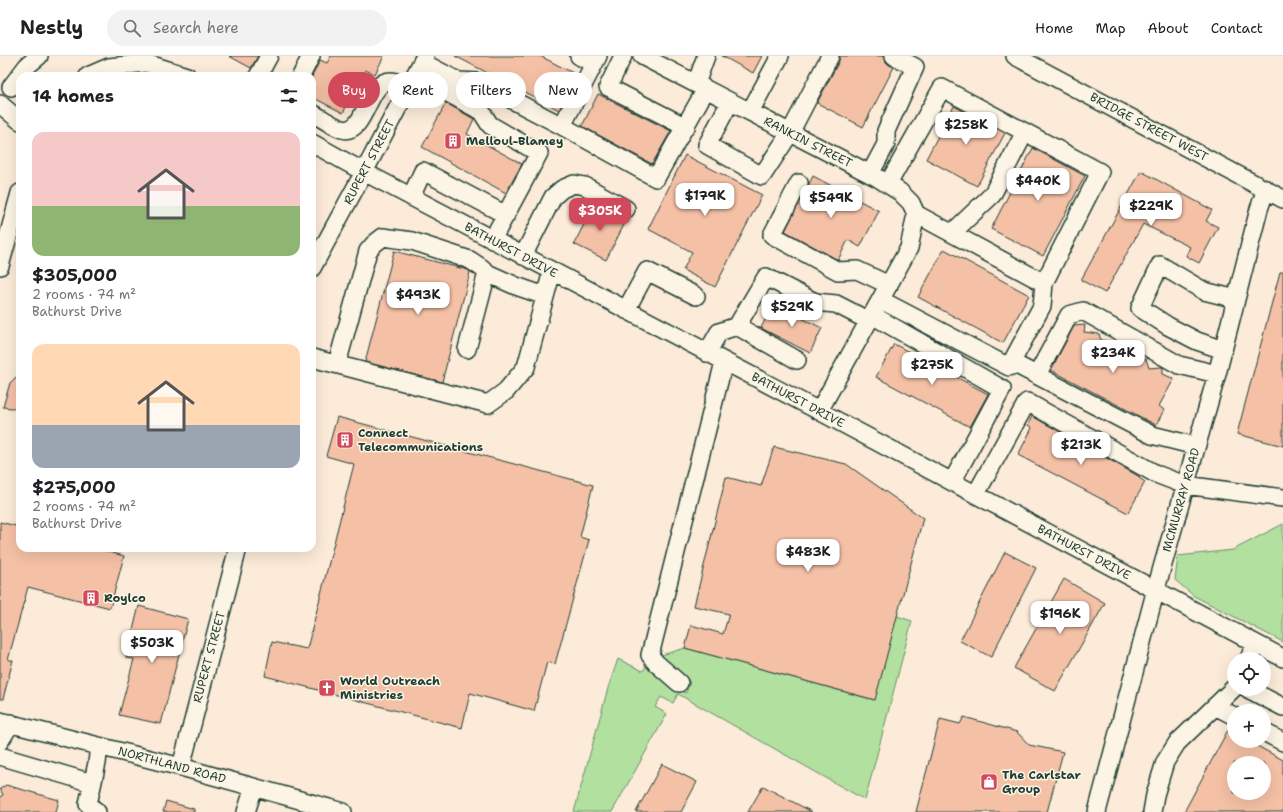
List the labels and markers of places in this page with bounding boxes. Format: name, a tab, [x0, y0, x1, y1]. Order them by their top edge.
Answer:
pin: $258K	[938, 112, 994, 146]
building icon: Melloul-Blamey	[443, 131, 463, 151]
place label: Melloul-Blamey	[466, 133, 563, 149]
pin: $440K	[1010, 168, 1066, 202]
pin: $179K	[677, 183, 733, 217]
pin: $549K	[803, 185, 859, 219]
pin: $229K	[1123, 193, 1179, 227]
pin: $305K	[572, 198, 628, 232]
pin: $493K	[390, 282, 446, 316]
pin: $529K	[764, 294, 820, 328]
pin: $234K	[1085, 340, 1141, 374]
pin: $275K	[904, 352, 960, 386]
place label: Connect Telecommunications	[358, 425, 483, 455]
building icon: Connect Telecommunications	[335, 430, 355, 450]
pin: $213K	[1053, 432, 1109, 466]
pin: $483K	[780, 539, 836, 573]
building icon: Roylco	[81, 588, 101, 608]
place label: Roylco	[104, 590, 146, 606]
pin: $196K	[1032, 601, 1088, 635]
pin: $503K	[124, 630, 180, 664]
place label: World Outreach Ministries	[340, 673, 440, 703]
church icon: World Outreach Ministries	[317, 678, 337, 698]
place label: The Carlstar Group	[1002, 767, 1082, 797]
shop icon: The Carlstar Group	[979, 772, 999, 792]

